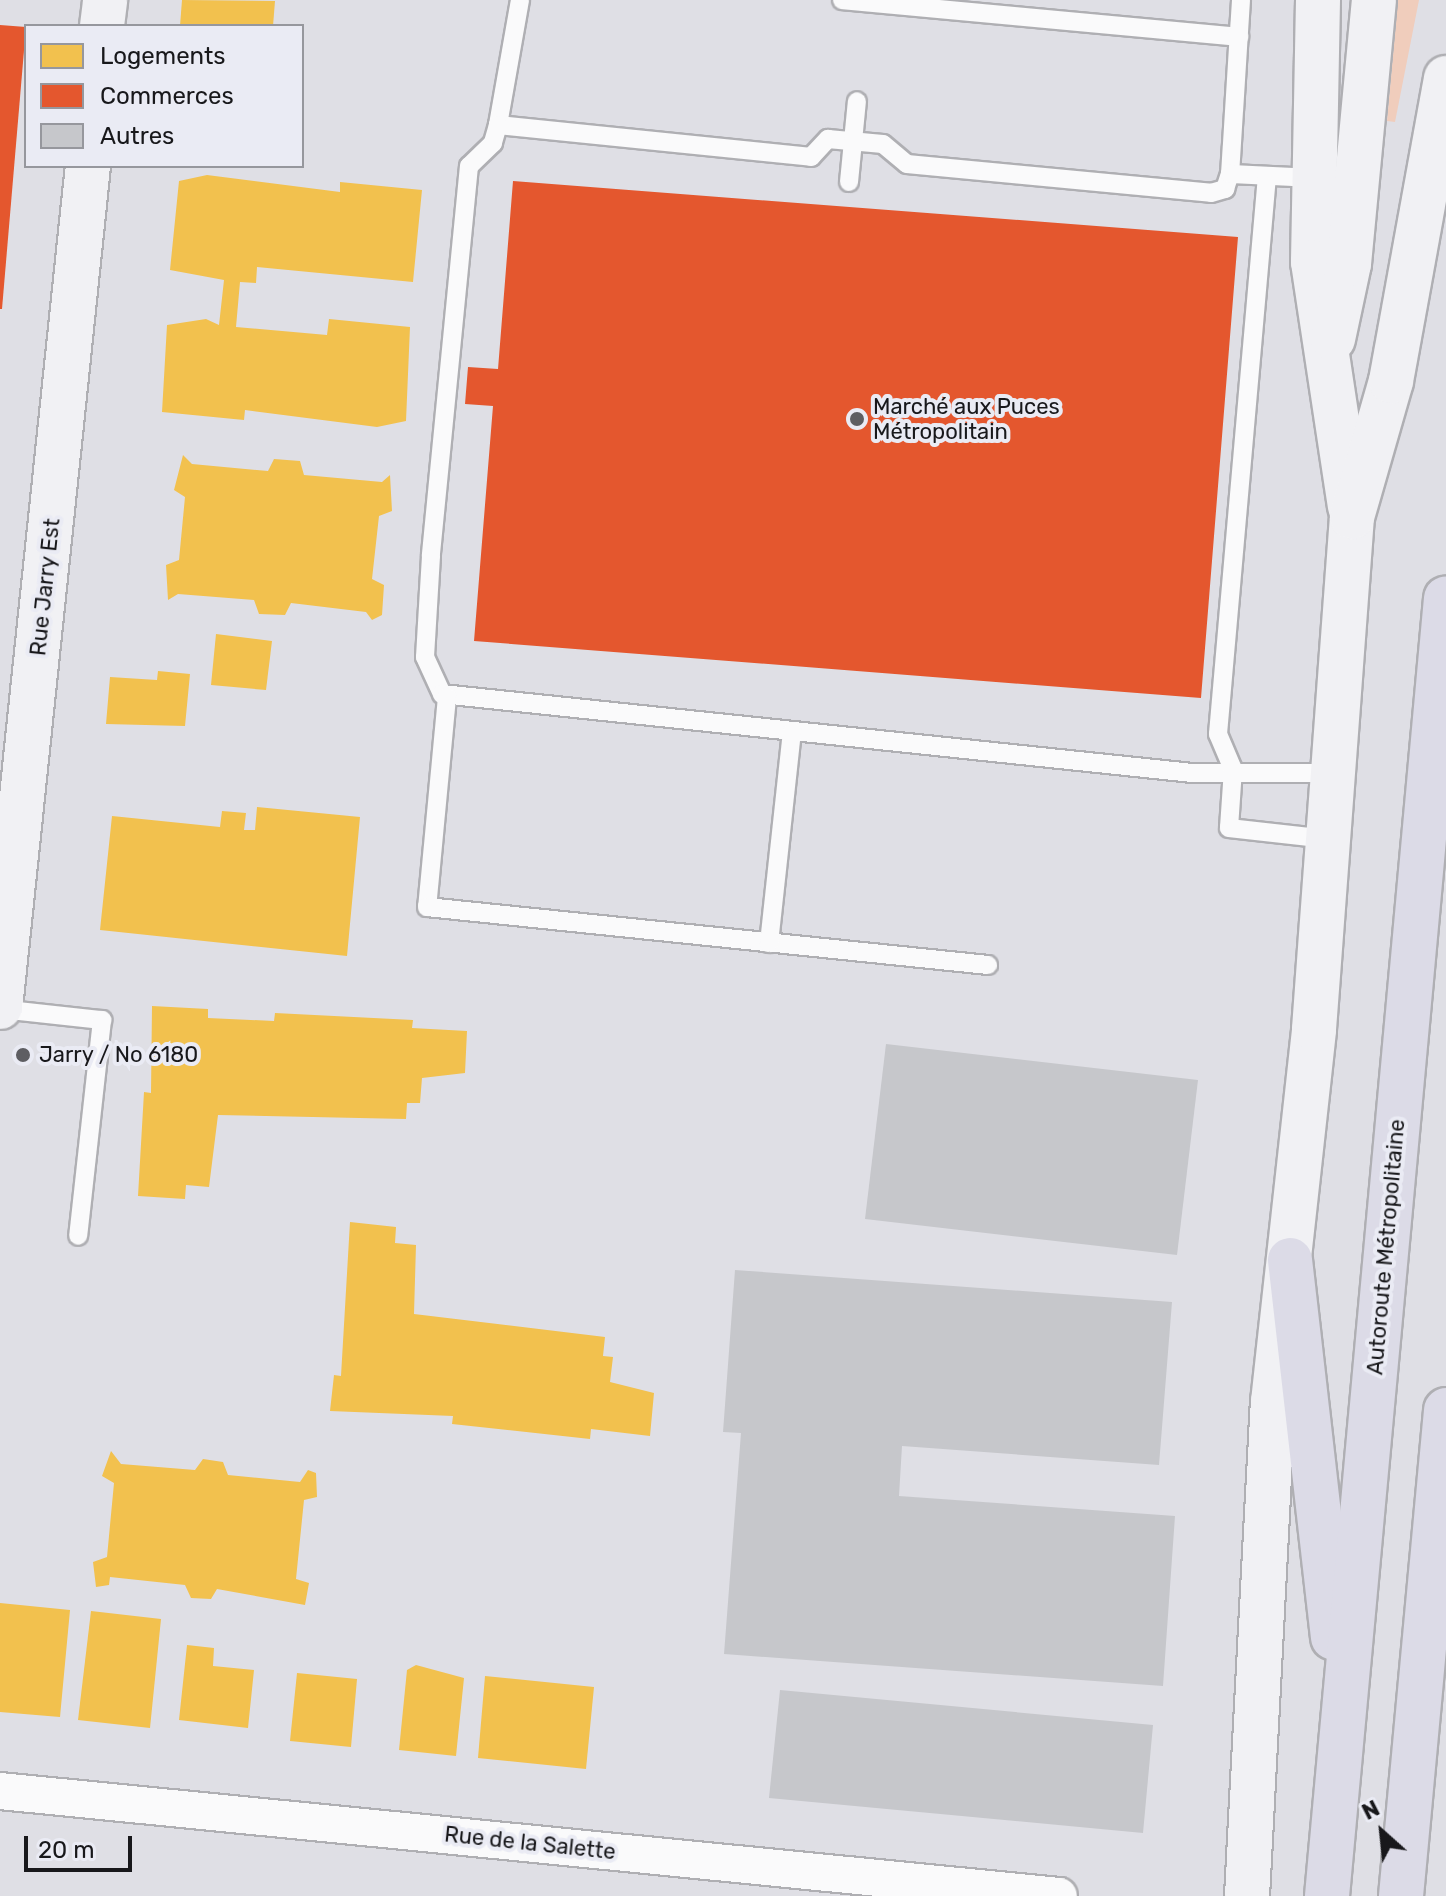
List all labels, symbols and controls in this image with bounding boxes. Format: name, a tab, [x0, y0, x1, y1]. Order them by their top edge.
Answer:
legend	[24, 24, 304, 168]
text: Logements	[100, 42, 226, 70]
text: Commerces	[100, 82, 234, 110]
text: Autres	[100, 122, 174, 150]
place label: Marché aux Puces Métropolitain	[873, 393, 1060, 444]
marker: Marché aux Puces Métropolitain	[848, 410, 866, 428]
street label: Rue Jarry Est	[25, 517, 65, 657]
place label: Jarry / No 6180	[39, 1042, 199, 1068]
marker: Jarry / No 6180	[14, 1046, 32, 1064]
street label: Autoroute Métropolitaine	[1362, 1118, 1410, 1376]
north arrow	[1342, 1792, 1422, 1872]
text: N	[1358, 1795, 1384, 1826]
scale bar	[28, 1820, 136, 1870]
street label: Rue de la Salette	[443, 1821, 617, 1865]
text: 20 m	[38, 1836, 95, 1864]

